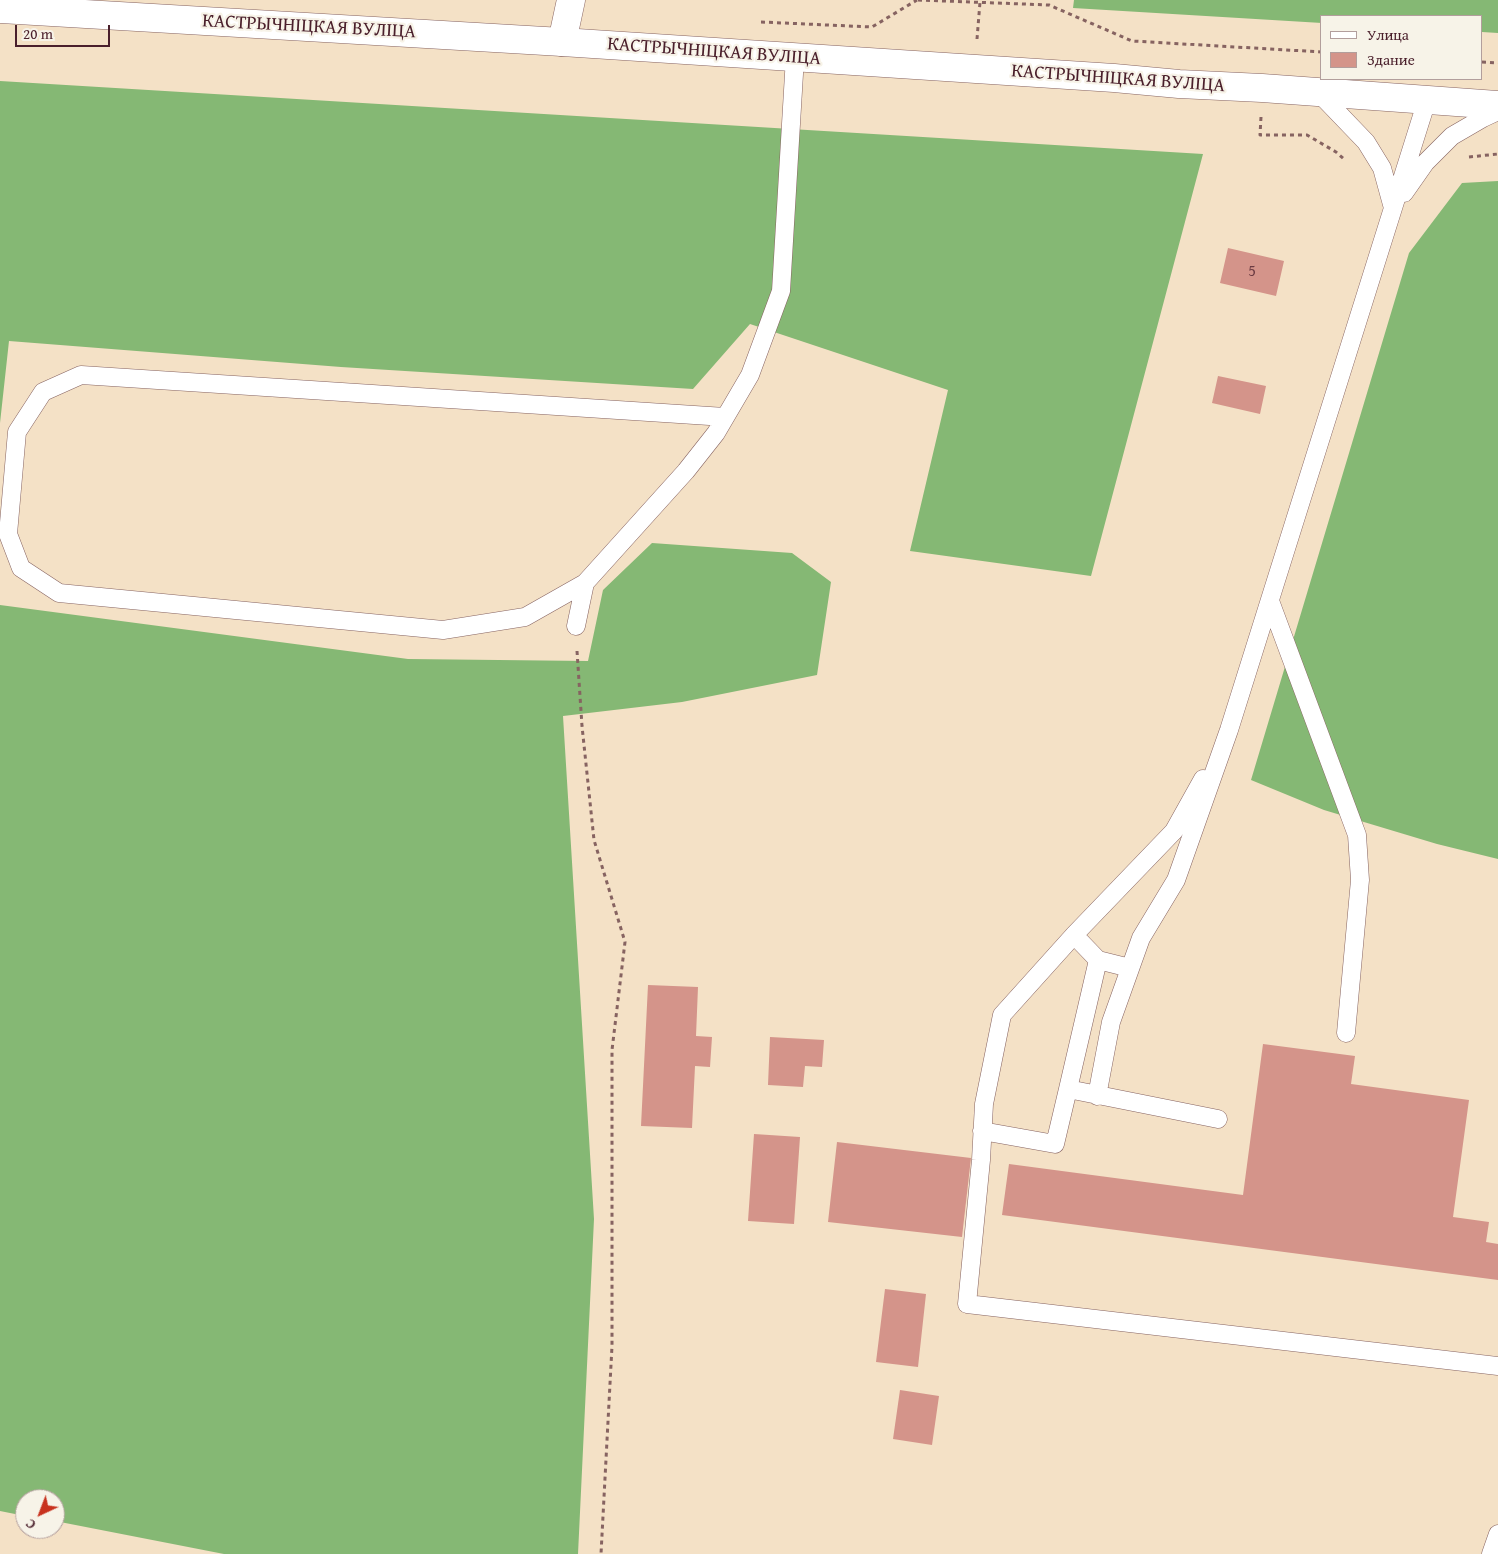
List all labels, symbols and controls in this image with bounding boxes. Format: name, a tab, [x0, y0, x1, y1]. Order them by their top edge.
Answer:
street label: КАСТРЫЧНІЦКАЯ ВУЛІЦА	[202, 10, 416, 44]
scale bar	[18, 15, 112, 47]
legend	[1320, 15, 1483, 80]
text: 20 m	[23, 23, 53, 44]
text: Улица	[1367, 24, 1409, 45]
street label: КАСТРЫЧНІЦКАЯ ВУЛІЦА	[606, 33, 822, 71]
text: Здание	[1367, 49, 1415, 70]
street label: КАСТРЫЧНІЦКАЯ ВУЛІЦА	[1010, 60, 1226, 98]
house number: 5	[1248, 262, 1256, 282]
north arrow	[15, 1489, 65, 1539]
text: С	[21, 1514, 40, 1534]

